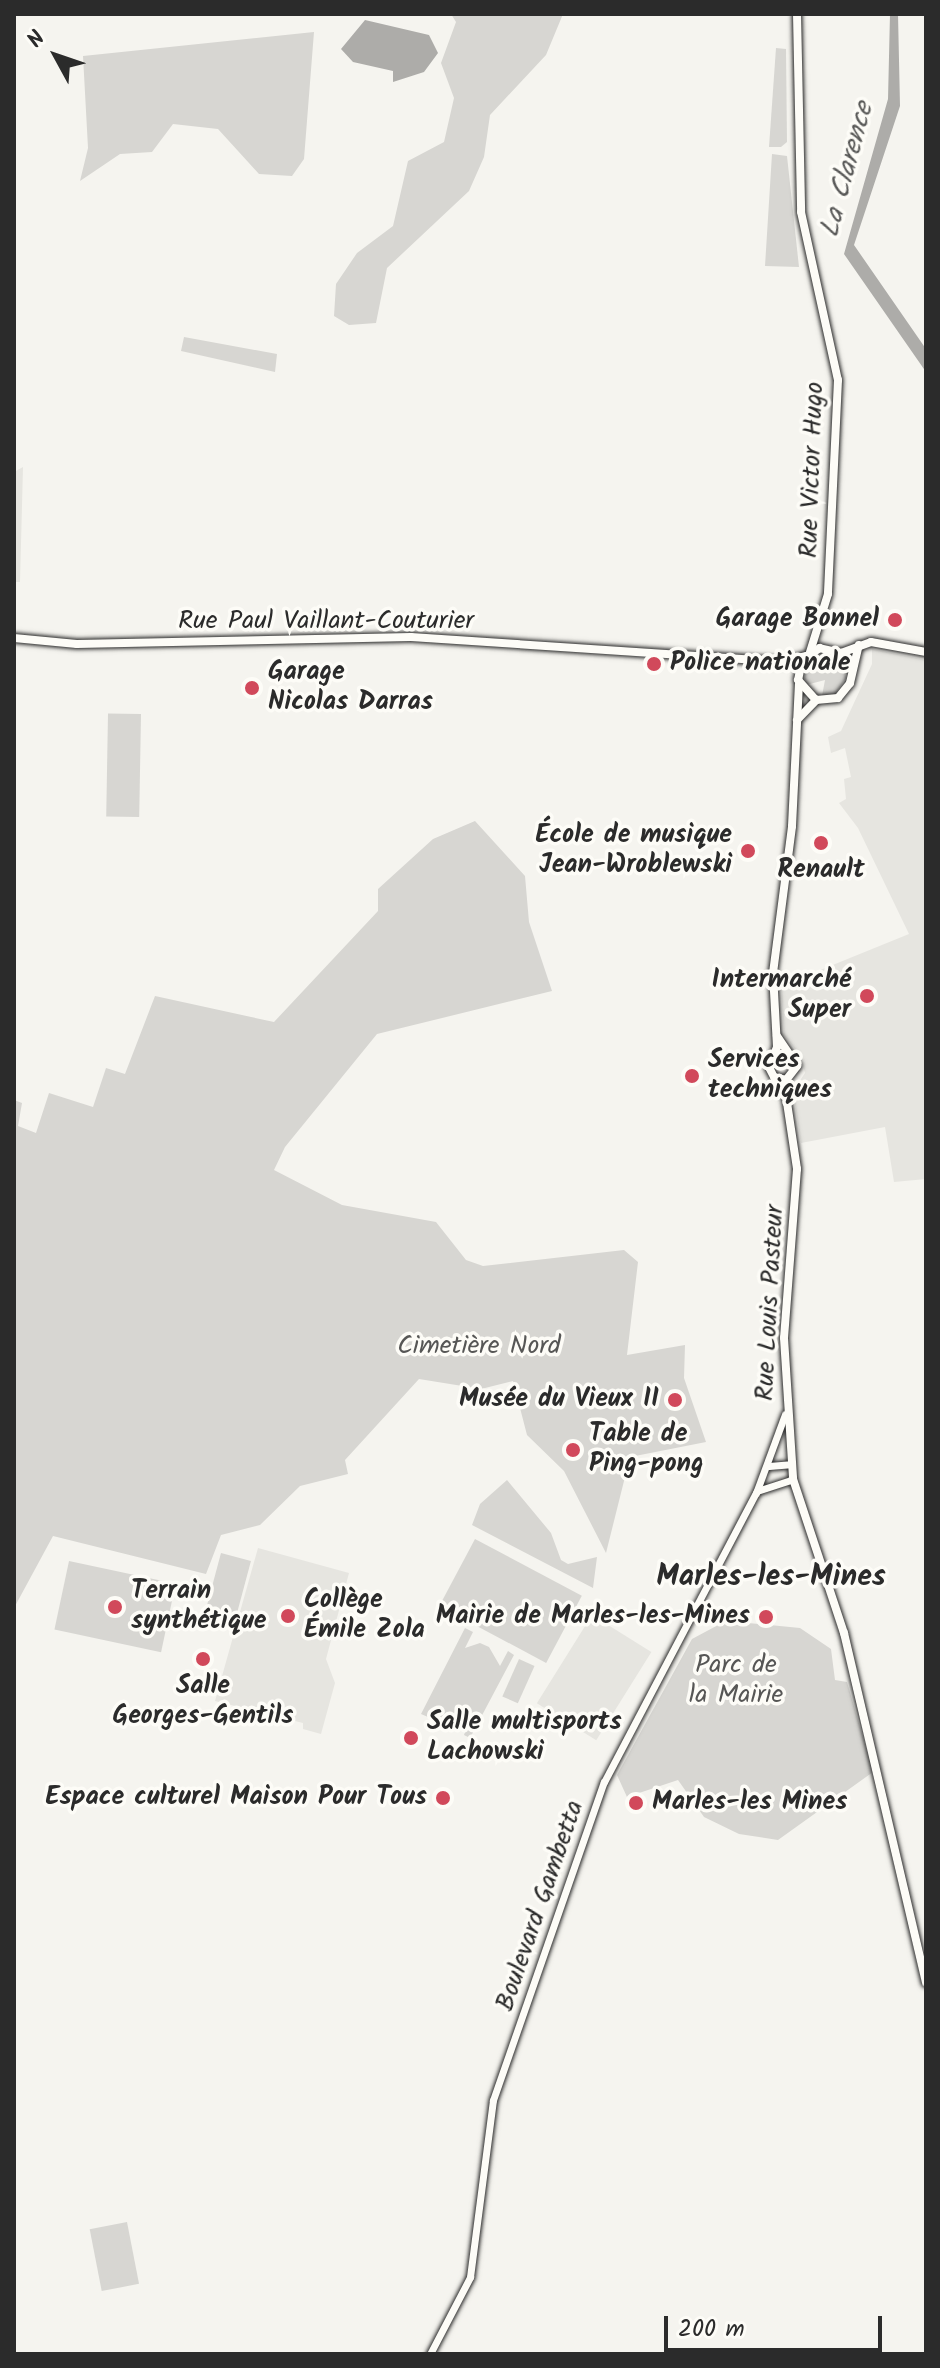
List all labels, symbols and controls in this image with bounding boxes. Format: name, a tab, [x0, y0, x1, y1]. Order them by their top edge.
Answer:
north arrow	[16, 16, 96, 96]
text: N	[19, 24, 55, 57]
water label: La Clarence	[814, 99, 882, 241]
street label: Rue Victor Hugo	[794, 381, 832, 559]
place label: Garage Bonnel	[716, 604, 879, 636]
street label: Rue Paul Vaillant-Couturier	[178, 606, 474, 638]
marker: Garage Bonnel	[886, 611, 904, 629]
place label: Police nationale	[670, 648, 850, 680]
marker: Police nationale	[645, 655, 663, 673]
place label: Garage Nicolas Darras	[268, 657, 433, 718]
marker: Garage Nicolas Darras	[243, 679, 261, 697]
place label: École de musique Jean-Wroblewski	[535, 820, 732, 882]
marker: Renault	[812, 834, 830, 852]
marker: École de musique Jean-Wroblewski	[739, 842, 757, 860]
place label: Renault	[777, 855, 865, 887]
place label: Intermarché Super	[712, 965, 851, 1026]
marker: Intermarché Super	[858, 987, 876, 1005]
place label: Services techniques	[708, 1045, 832, 1106]
marker: Services techniques	[683, 1067, 701, 1085]
street label: Rue Louis Pasteur	[750, 1204, 792, 1402]
park label: Cimetière Nord	[397, 1331, 561, 1363]
place label: Musée du Vieux II	[459, 1384, 659, 1416]
marker: Musée du Vieux II	[666, 1391, 684, 1409]
place label: Table de Ping-pong	[589, 1419, 704, 1480]
marker: Table de Ping-pong	[564, 1441, 582, 1459]
district label: Marles-les-Mines	[656, 1559, 886, 1595]
place label: Terrain synthétique	[131, 1576, 267, 1638]
place label: Collège Émile Zola	[304, 1585, 425, 1646]
marker: Terrain synthétique	[106, 1598, 124, 1616]
place label: Mairie de Marles-les-Mines	[436, 1601, 750, 1633]
marker: Collège Émile Zola	[279, 1607, 297, 1625]
marker: Mairie de Marles-les-Mines	[757, 1608, 775, 1626]
marker: Salle Georges-Gentils	[194, 1650, 212, 1668]
park label: Parc de la Mairie	[689, 1650, 783, 1712]
place label: Salle Georges-Gentils	[113, 1671, 293, 1732]
place label: Salle multisports Lachowski	[427, 1707, 622, 1768]
marker: Salle multisports Lachowski	[402, 1729, 420, 1747]
place label: Espace culturel Maison Pour Tous	[45, 1782, 427, 1814]
place label: Marles-les Mines	[652, 1787, 847, 1819]
marker: Espace culturel Maison Pour Tous	[434, 1789, 452, 1807]
marker: Marles-les Mines	[627, 1794, 645, 1812]
street label: Boulevard Gambetta	[490, 1797, 592, 2015]
scale bar	[668, 2300, 886, 2350]
text: 200 m	[678, 2310, 745, 2349]

